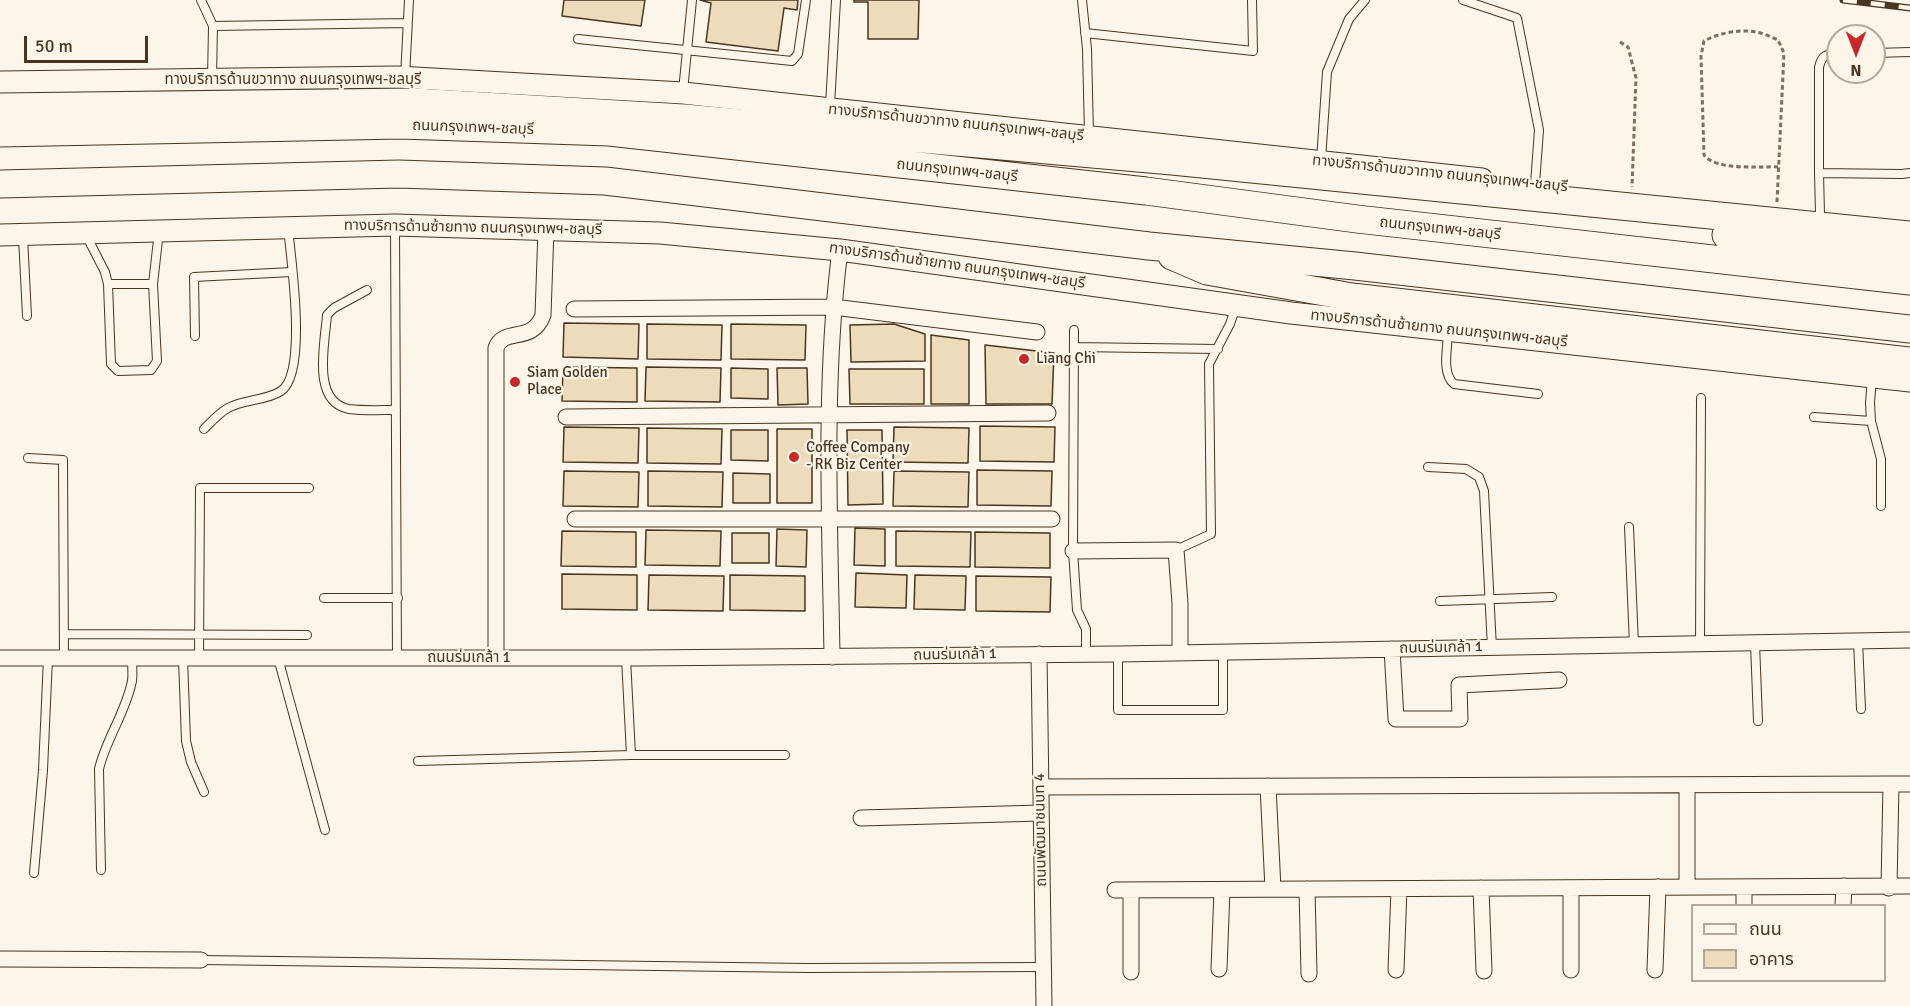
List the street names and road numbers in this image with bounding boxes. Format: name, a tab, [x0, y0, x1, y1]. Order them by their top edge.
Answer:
street label: ทางบริการด้านขวาทาง ถนนกรุงเทพฯ-ชลบุรี	[165, 71, 421, 89]
street label: ทางบริการด้านขวาทาง ถนนกรุงเทพฯ-ชลบุรี	[827, 101, 1085, 145]
street label: ถนนกรุงเทพฯ-ชลบุรี	[412, 117, 534, 139]
street label: ทางบริการด้านขวาทาง ถนนกรุงเทพฯ-ชลบุรี	[1311, 152, 1569, 196]
street label: ถนนกรุงเทพฯ-ชลบุรี	[895, 156, 1019, 186]
street label: ถนนกรุงเทพฯ-ชลบุรี	[1378, 214, 1502, 244]
street label: ทางบริการด้านซ้ายทาง ถนนกรุงเทพฯ-ชลบุรี	[344, 217, 602, 239]
street label: ทางบริการด้านซ้ายทาง ถนนกรุงเทพฯ-ชลบุรี	[828, 239, 1086, 293]
street label: ทางบริการด้านซ้ายทาง ถนนกรุงเทพฯ-ชลบุรี	[1310, 307, 1568, 351]
street label: ถนนร่มเกล้า 1	[1399, 638, 1483, 658]
street label: ถนนร่มเกล้า 1	[913, 645, 997, 665]
street label: ถนนร่มเกล้า 1	[427, 649, 511, 667]
street label: ถนนพัฒนาชนบท 4	[1031, 773, 1051, 887]

